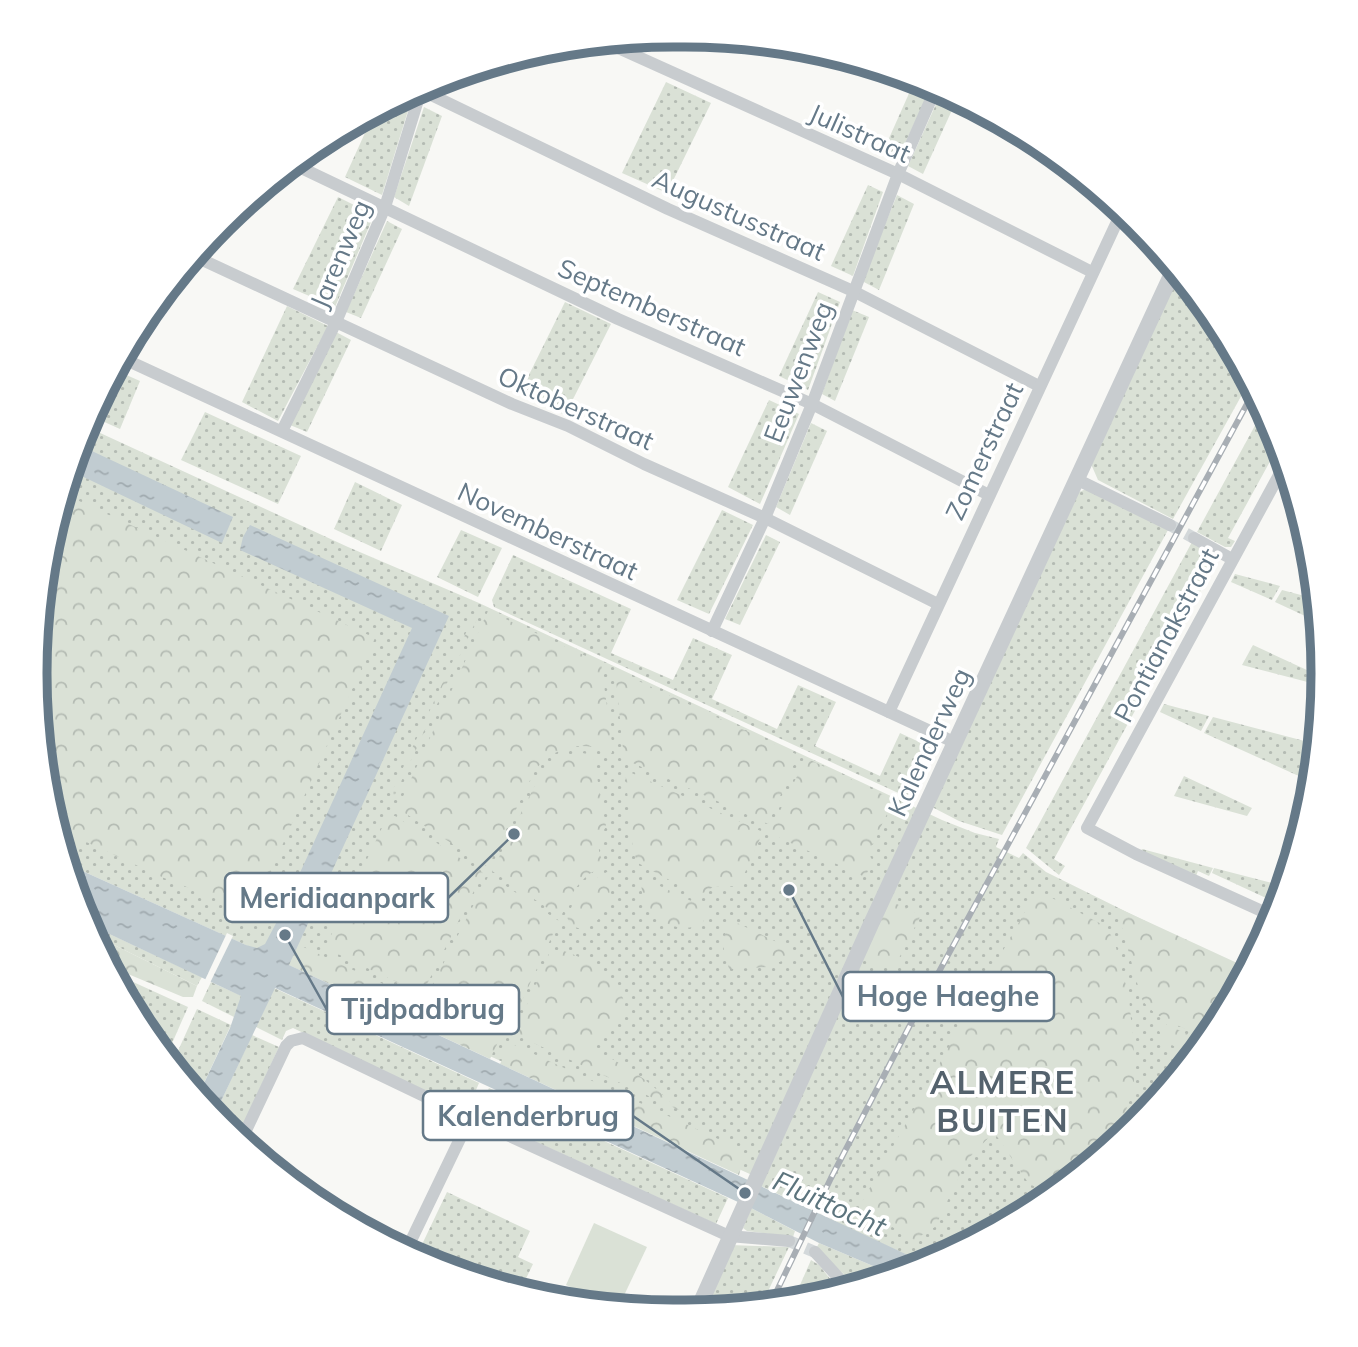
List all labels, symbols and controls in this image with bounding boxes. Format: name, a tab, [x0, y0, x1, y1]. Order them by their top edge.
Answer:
street label: Julistraat	[804, 96, 916, 170]
street label: Augustusstraat	[647, 162, 831, 268]
street label: Jarenweg	[302, 195, 378, 313]
street label: Septemberstraat	[553, 251, 751, 363]
street label: Eeuwenweg	[756, 297, 840, 447]
street label: Oktoberstraat	[493, 359, 659, 457]
street label: Zomerstraat	[938, 377, 1030, 525]
street label: Novemberstraat	[453, 475, 643, 587]
street label: Pontianakstraat	[1106, 542, 1226, 728]
street label: Kalenderweg	[880, 663, 978, 821]
callout: Meridiaanpark	[225, 873, 448, 922]
text: Meridiaanpark	[239, 880, 435, 915]
callout: Hoge Haeghe	[843, 972, 1054, 1021]
text: Hoge Haeghe	[857, 978, 1039, 1013]
callout: Tijdpadbrug	[327, 985, 519, 1034]
text: Tijdpadbrug	[341, 991, 505, 1026]
district label: ALMERE BUITEN	[930, 1061, 1076, 1140]
callout: Kalenderbrug	[423, 1091, 633, 1140]
text: Kalenderbrug	[437, 1098, 619, 1133]
water label: Fluittocht	[768, 1163, 893, 1244]

